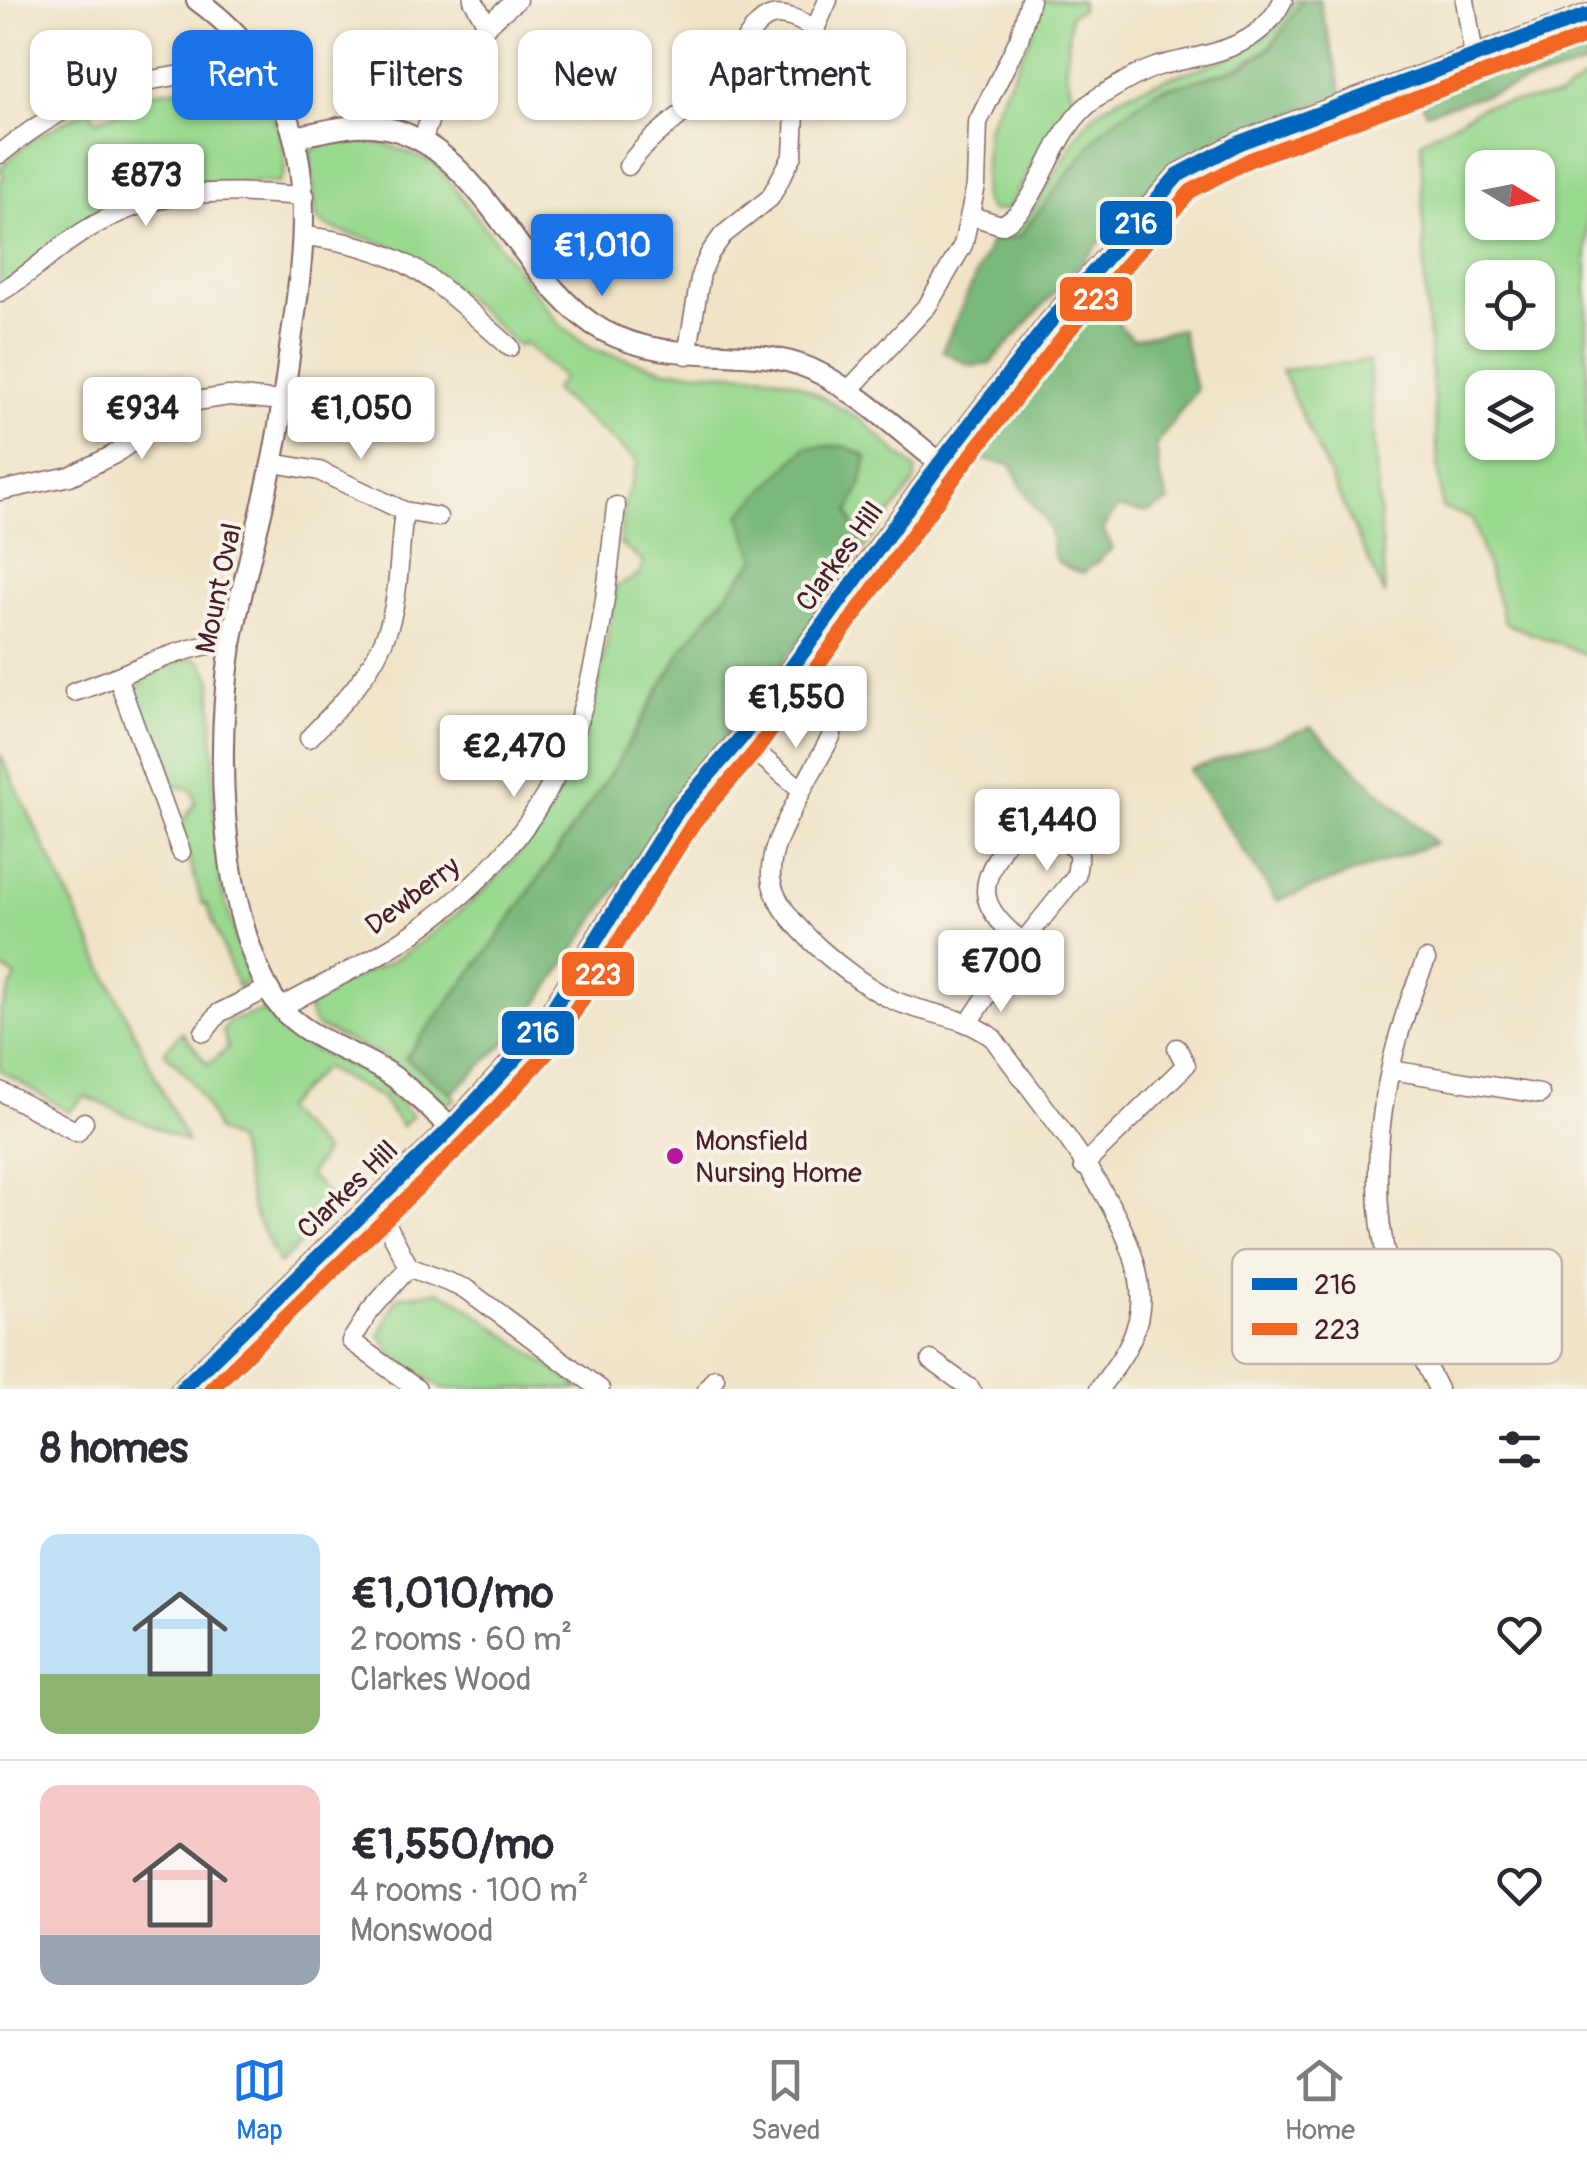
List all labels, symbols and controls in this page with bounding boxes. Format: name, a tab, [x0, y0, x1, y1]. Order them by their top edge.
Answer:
chip: Buy	[30, 30, 152, 120]
chip: Rent	[172, 30, 313, 120]
chip: Filters	[333, 30, 498, 120]
chip: New	[518, 30, 652, 120]
chip: Apartment	[672, 30, 906, 120]
pin: €873	[87, 144, 205, 229]
north arrow	[1465, 150, 1555, 240]
map controls	[1465, 150, 1555, 460]
text: €873	[110, 156, 182, 196]
line badge: 216	[1098, 199, 1174, 247]
text: 216	[1115, 207, 1157, 242]
pin: €1,010	[521, 214, 683, 299]
text: €1,010	[553, 226, 651, 266]
button: locate	[1465, 260, 1555, 350]
line badge: 223	[1058, 275, 1134, 323]
text: 223	[1073, 283, 1119, 318]
button: layers	[1465, 370, 1555, 460]
pin: €934	[83, 377, 201, 462]
pin: €1,050	[280, 377, 442, 462]
text: €934	[105, 389, 179, 429]
text: €1,050	[310, 389, 412, 429]
street label: Clarkes Hill	[789, 495, 892, 619]
street label: Mount Oval	[189, 520, 250, 657]
pin: €1,550	[715, 666, 877, 751]
text: €1,550	[747, 678, 845, 718]
pin: €2,470	[433, 715, 595, 800]
text: €2,470	[462, 727, 566, 767]
pin: €1,440	[966, 789, 1128, 874]
text: €1,440	[997, 801, 1097, 841]
street label: Dewberry	[359, 849, 467, 943]
pin: €700	[942, 930, 1060, 1015]
text: €700	[960, 942, 1042, 982]
line badge: 223	[560, 950, 636, 998]
text: 223	[575, 958, 621, 993]
line badge: 216	[500, 1009, 576, 1057]
text: 216	[517, 1016, 559, 1051]
place label: Monsfield Nursing Home	[695, 1124, 862, 1191]
street label: Clarkes Hill	[290, 1133, 406, 1247]
marker: Monsfield Nursing Home	[664, 1145, 686, 1167]
legend	[1232, 1249, 1562, 1364]
text: 216	[1314, 1268, 1357, 1303]
text: 223	[1314, 1313, 1360, 1348]
icon: filters	[1492, 1422, 1547, 1477]
text: 8 homes	[40, 1423, 188, 1475]
text: €1,010/mo	[350, 1568, 554, 1620]
icon: home	[120, 1574, 240, 1694]
icon: heart	[1492, 1607, 1547, 1662]
text: 2 rooms · 60 m²	[350, 1620, 572, 1660]
text: Clarkes Wood	[350, 1660, 531, 1700]
text: €1,550/mo	[350, 1819, 554, 1871]
icon: home	[120, 1825, 240, 1945]
icon: heart	[1492, 1858, 1547, 1913]
text: 4 rooms · 100 m²	[350, 1871, 589, 1911]
text: Monswood	[350, 1911, 493, 1951]
tab: Map	[232, 2053, 287, 2148]
tab: Saved	[751, 2053, 820, 2148]
tab: Home	[1284, 2053, 1355, 2148]

